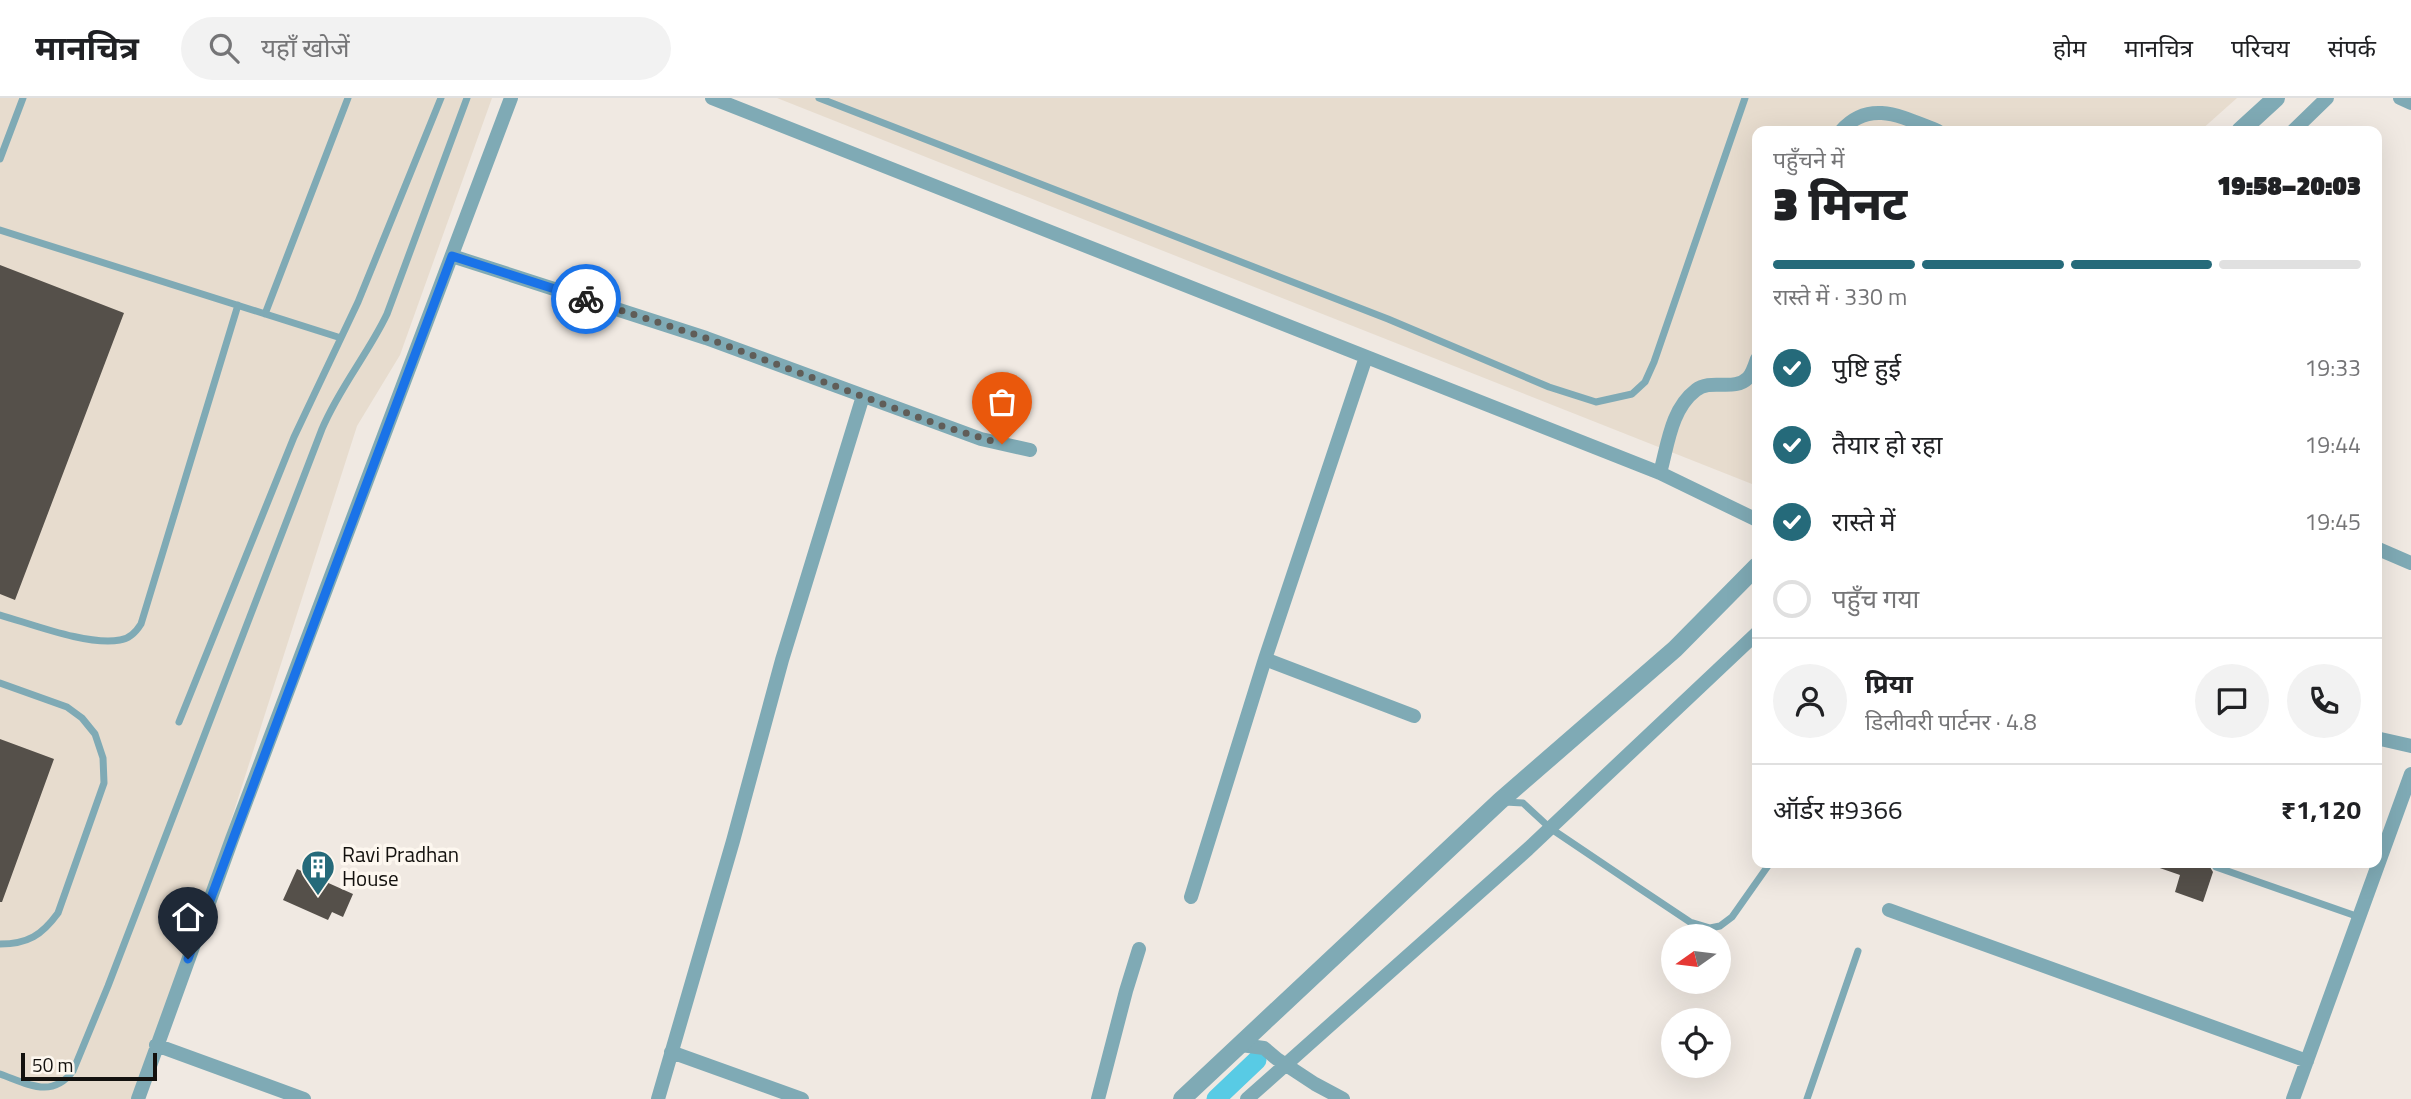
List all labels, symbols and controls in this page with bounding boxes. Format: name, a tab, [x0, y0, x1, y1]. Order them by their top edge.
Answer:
search box	[181, 17, 671, 80]
text: मानचित्र	[35, 23, 139, 73]
text: यहाँ खोजें	[261, 28, 350, 67]
icon: search	[205, 29, 243, 67]
text: होम	[2053, 30, 2086, 66]
text: मानचित्र	[2124, 30, 2193, 66]
text: परिचय	[2231, 30, 2290, 66]
text: संपर्क	[2328, 30, 2376, 66]
text: पहुँचने में	[1773, 142, 1844, 177]
text: 19:58–20:03	[2217, 166, 2361, 205]
text: 3 मिनट	[1773, 168, 1907, 238]
courier	[551, 264, 621, 334]
text: रास्ते में · 330 m	[1773, 279, 1907, 314]
icon: bike	[567, 280, 605, 318]
text: पुष्टि हुई	[1832, 348, 1901, 387]
icon: check	[1773, 349, 1811, 387]
text: 19:33	[2304, 350, 2361, 385]
pin	[972, 372, 1032, 444]
icon: bag	[983, 383, 1021, 421]
text: तैयार हो रहा	[1832, 425, 1942, 464]
icon: check	[1773, 426, 1811, 464]
text: 19:44	[2304, 427, 2361, 462]
text: रास्ते में	[1832, 502, 1896, 541]
icon: check	[1773, 503, 1811, 541]
text: 19:45	[2304, 504, 2361, 539]
text: पहुँच गया	[1832, 579, 1919, 618]
button: person	[1773, 664, 1847, 738]
text: प्रिया	[1865, 664, 1913, 703]
button: chat	[2195, 664, 2269, 738]
button: phone	[2287, 664, 2361, 738]
text: डिलीवरी पार्टनर · 4.8	[1865, 704, 2037, 739]
text: ऑर्डर #9366	[1773, 790, 1903, 829]
text: ₹1,120	[2281, 790, 2361, 829]
place label: Ravi Pradhan House	[342, 838, 459, 894]
building icon: Ravi Pradhan House	[299, 848, 337, 897]
pin	[158, 887, 218, 959]
icon: home	[169, 898, 207, 936]
north arrow	[1661, 924, 1731, 994]
map controls	[1661, 924, 1731, 1078]
button: locate	[1661, 1008, 1731, 1078]
scale bar	[21, 1050, 158, 1082]
text: 50 m	[32, 1050, 73, 1079]

